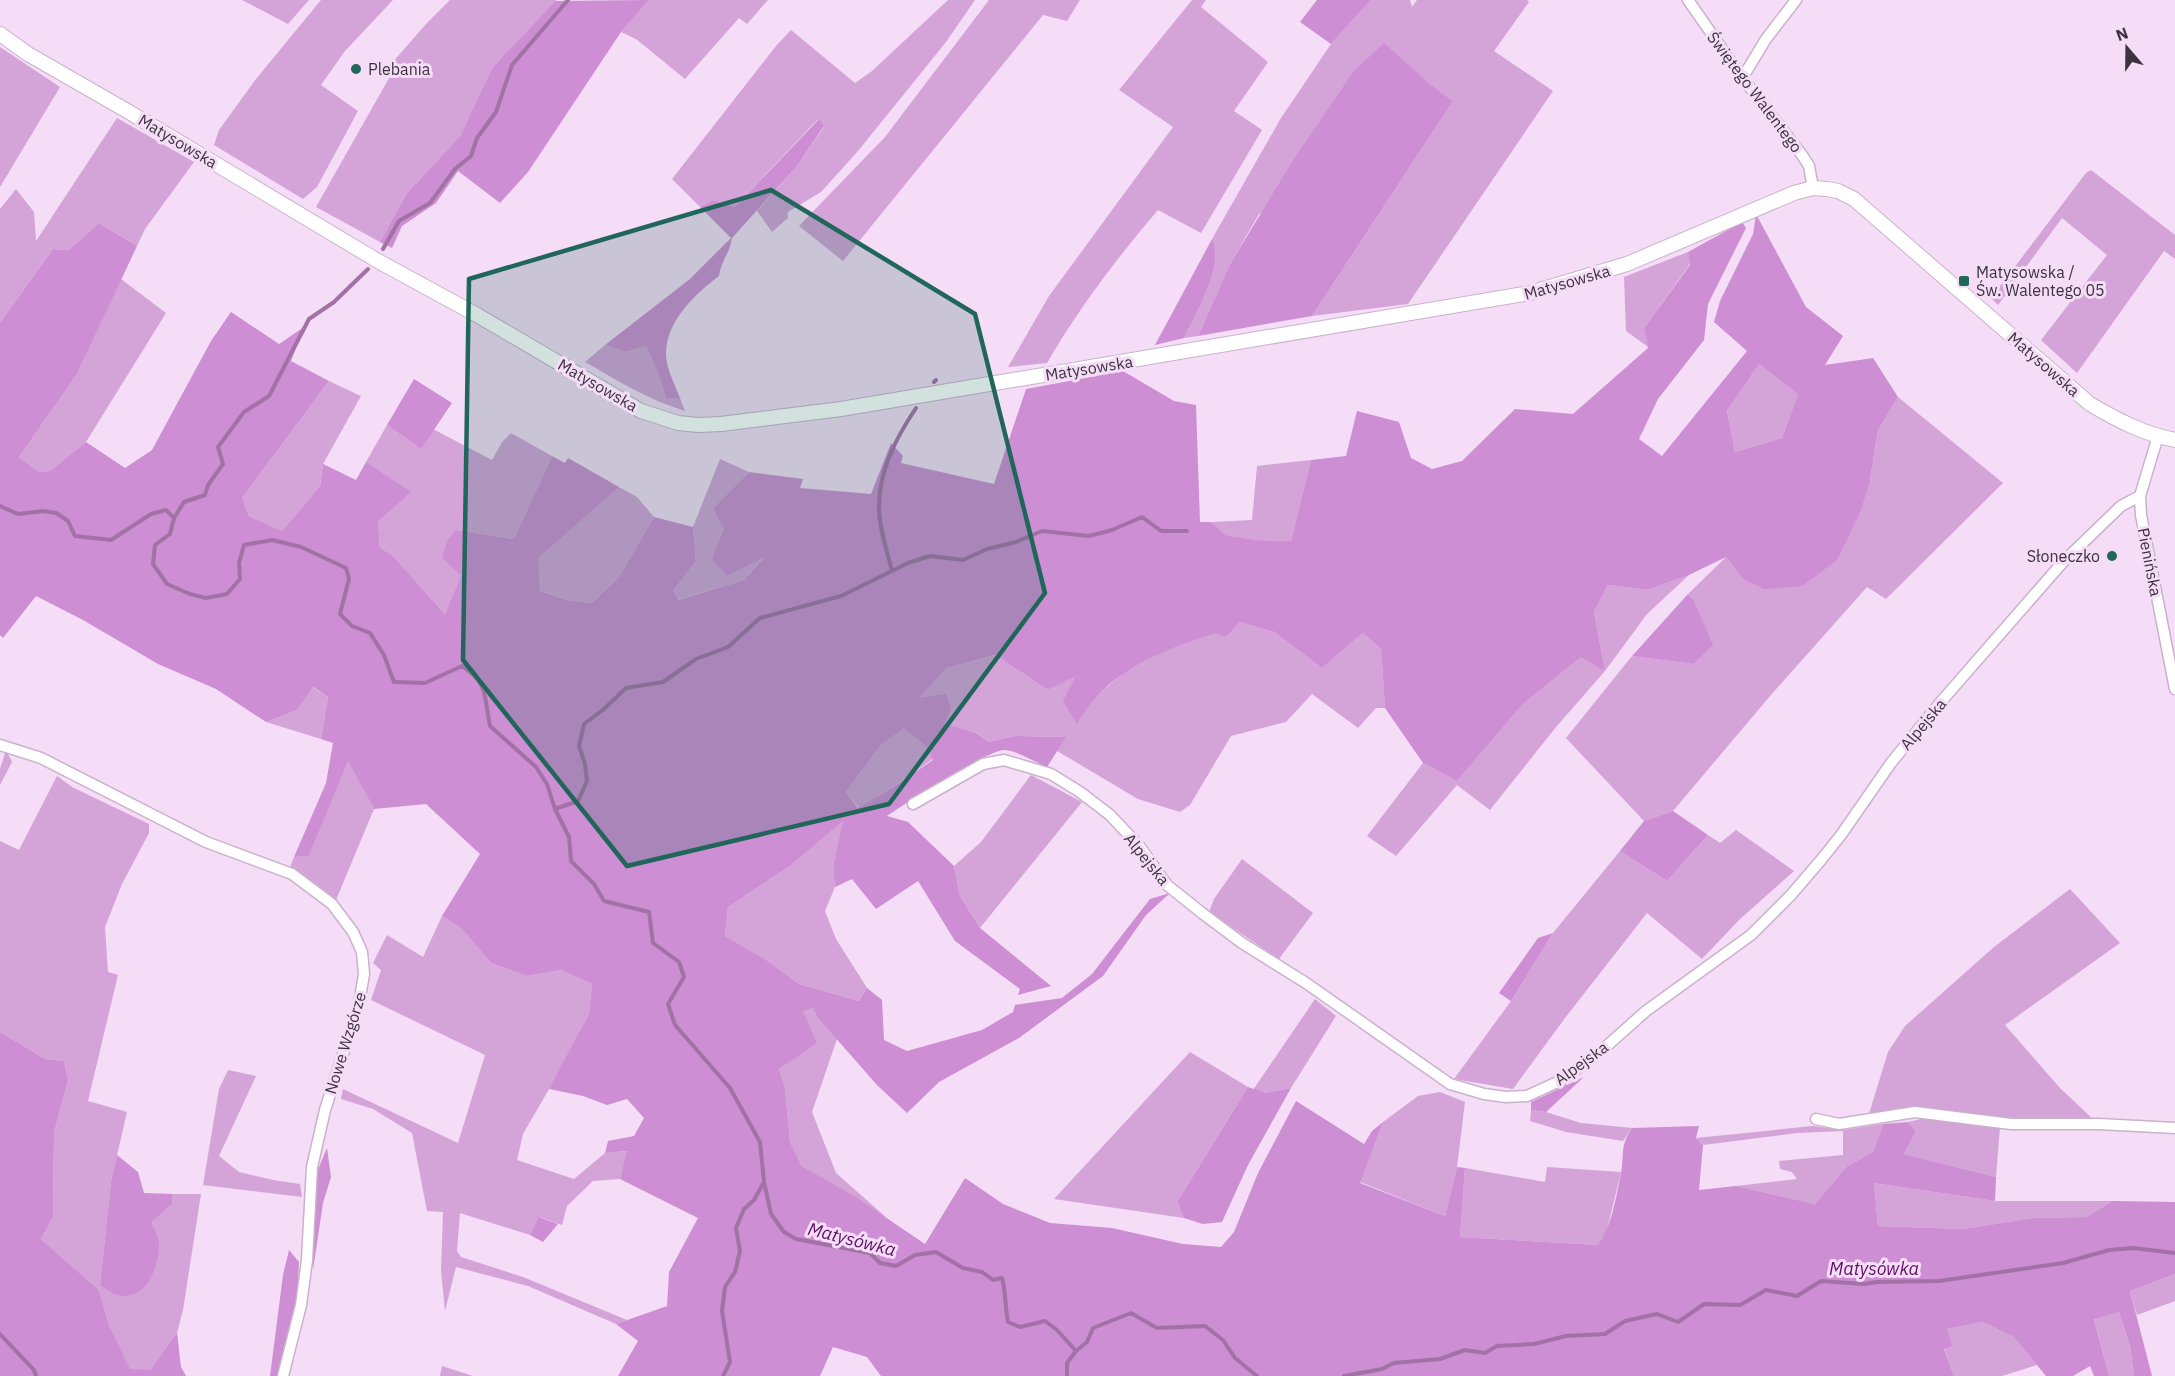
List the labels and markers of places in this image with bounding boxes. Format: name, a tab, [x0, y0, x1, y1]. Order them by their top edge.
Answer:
place label: Plebania	[368, 59, 431, 79]
marker: Plebania	[349, 62, 363, 76]
place label: Matysowska / Św. Walentego 05	[1976, 262, 2105, 300]
marker: Matysowska / Św. Walentego 05	[1957, 274, 1971, 288]
place label: Słoneczko	[2027, 546, 2100, 566]
marker: Słoneczko	[2105, 549, 2119, 563]

